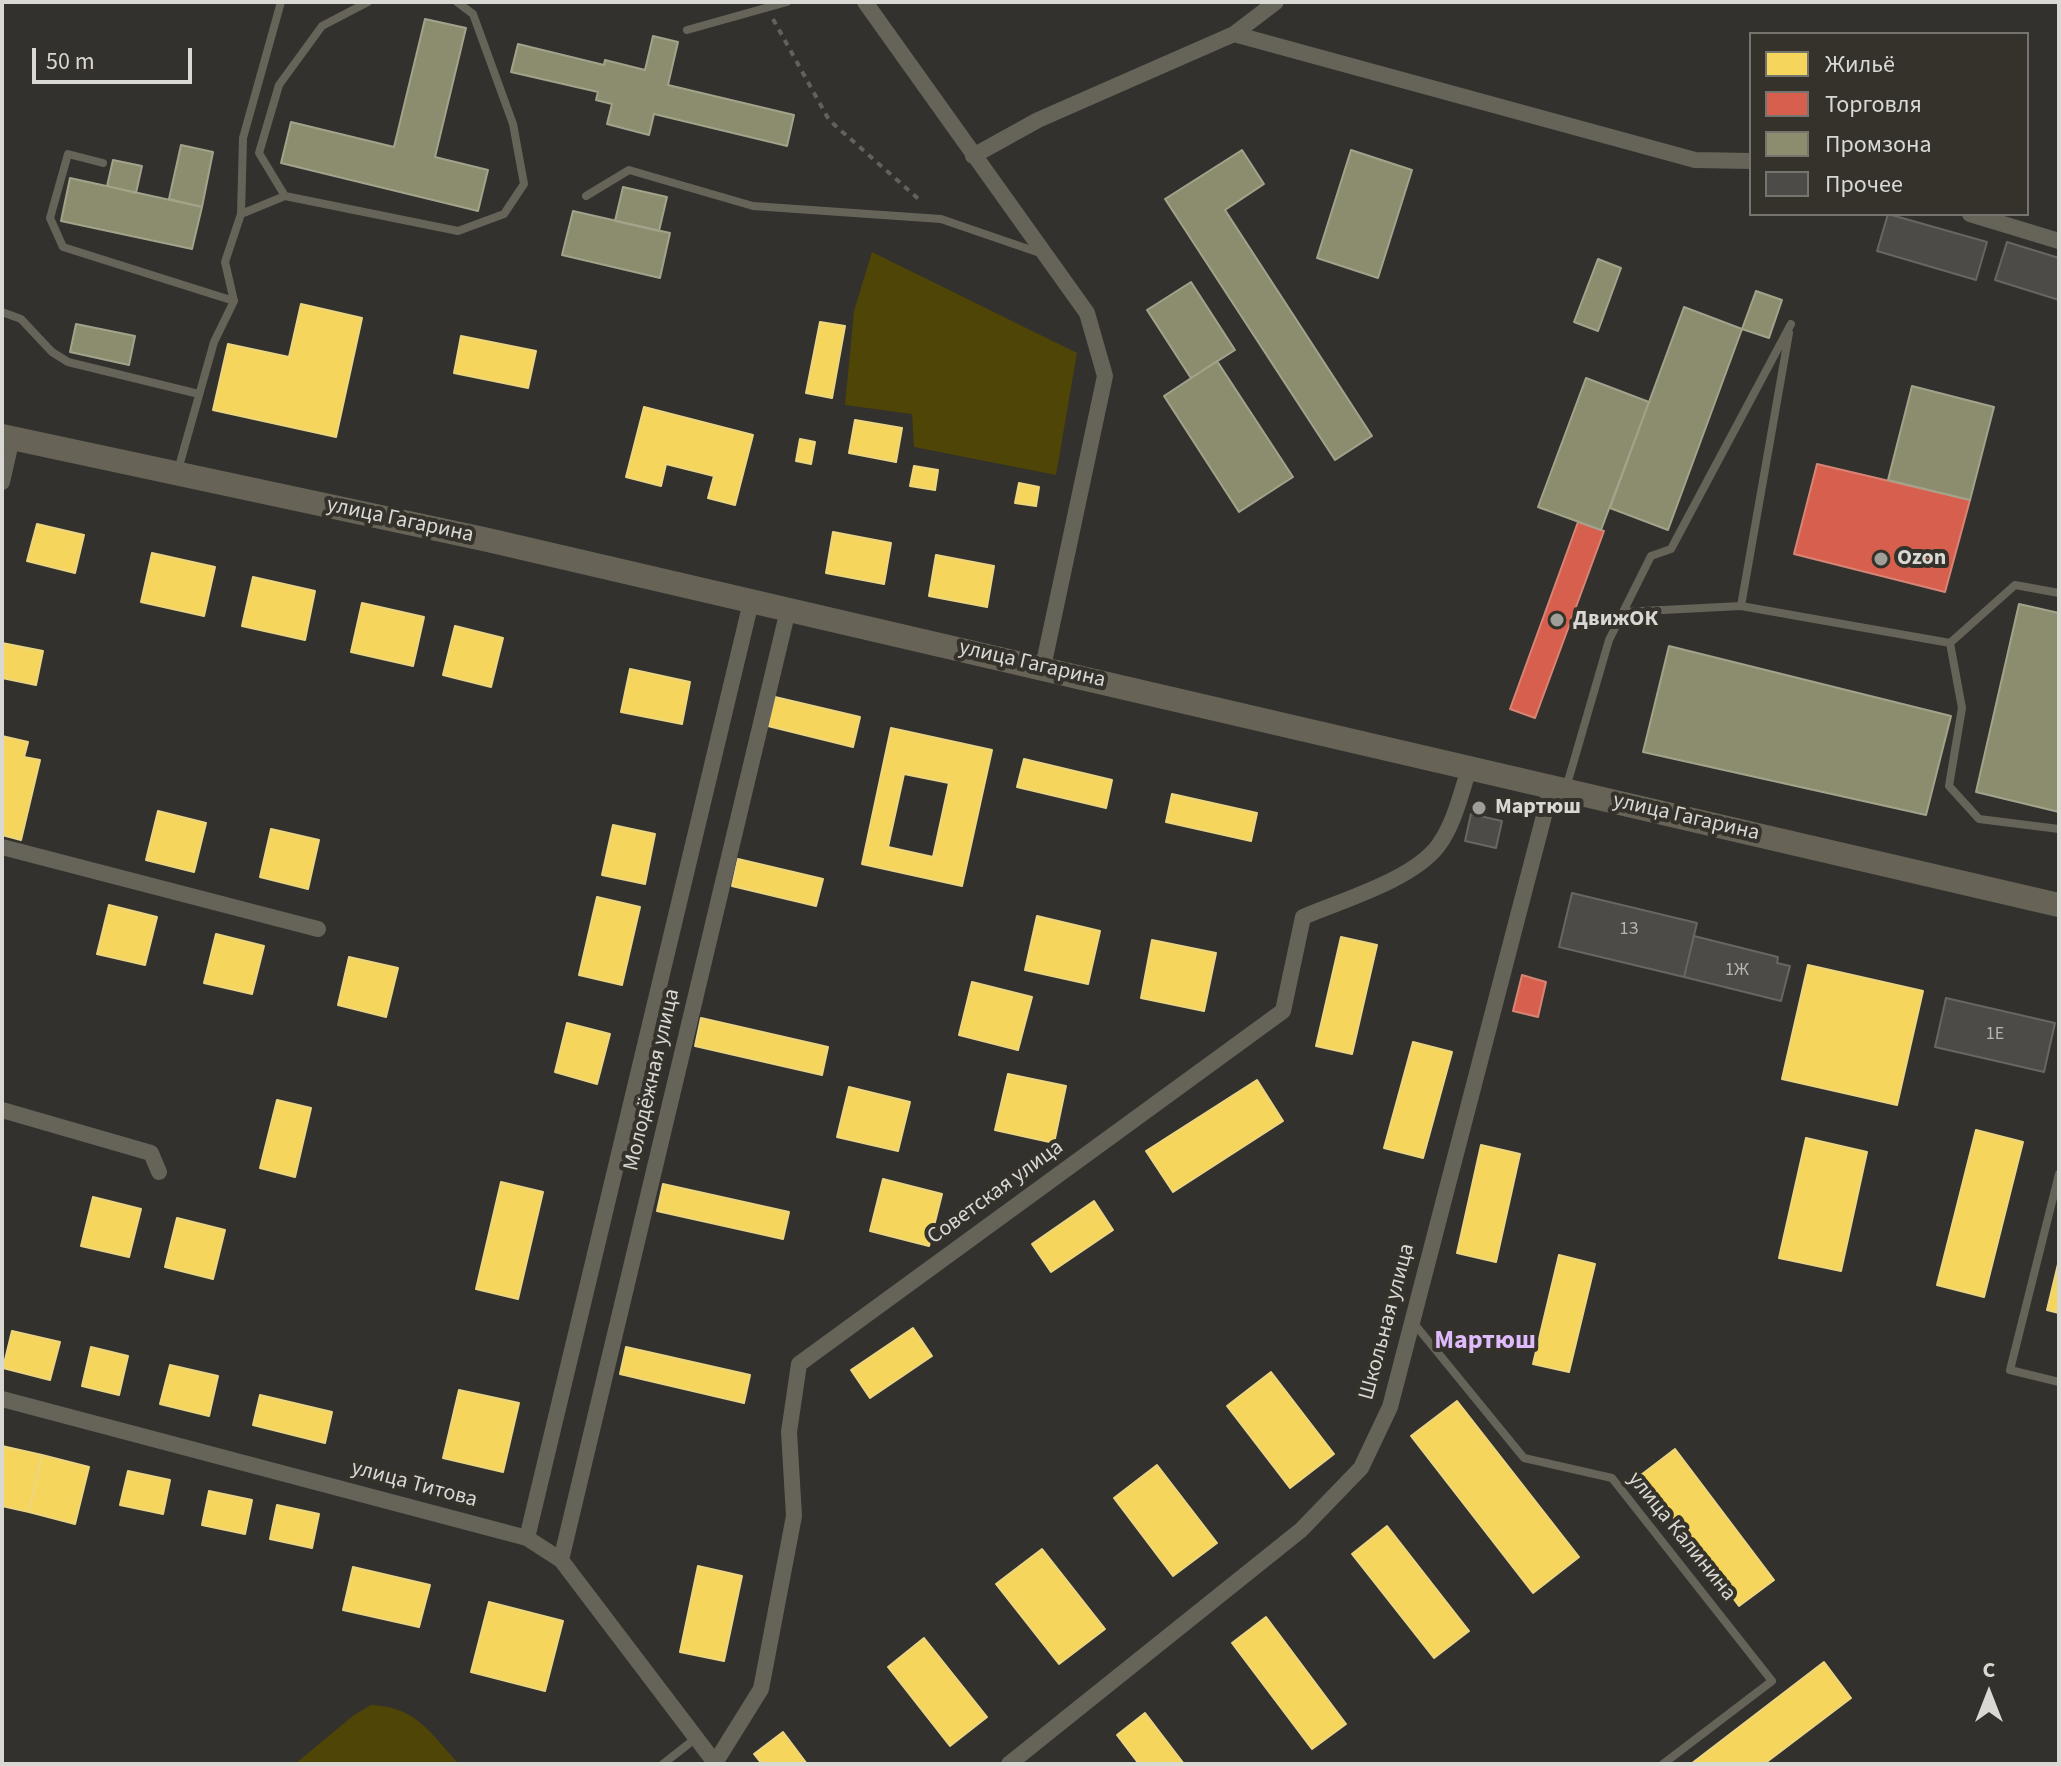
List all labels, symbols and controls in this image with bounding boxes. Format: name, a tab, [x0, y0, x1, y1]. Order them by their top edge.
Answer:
scale bar	[36, 32, 196, 82]
legend	[1749, 32, 2029, 216]
text: 50 m	[46, 44, 95, 79]
text: Жильё	[1825, 47, 1895, 82]
text: Торговля	[1825, 87, 1922, 122]
text: Промзона	[1825, 127, 1932, 162]
text: Прочее	[1825, 167, 1903, 202]
street label: улица Гагарина	[324, 493, 476, 549]
place label: Ozon	[1897, 546, 1946, 572]
marker: Ozon	[1872, 550, 1890, 568]
place label: ДвижОК	[1573, 607, 1658, 633]
marker: ДвижОК	[1548, 611, 1566, 629]
street label: улица Гагарина	[956, 635, 1108, 695]
street label: улица Гагарина	[1610, 788, 1762, 848]
place label: Мартюш	[1495, 795, 1581, 821]
marker: Мартюш	[1470, 799, 1488, 817]
house number: 1З	[1620, 919, 1638, 941]
house number: 1Ж	[1725, 960, 1749, 982]
street label: Молодёжная улица	[619, 986, 687, 1174]
house number: 1Е	[1986, 1024, 2004, 1046]
street label: Советская улица	[923, 1135, 1069, 1251]
street label: Школьная улица	[1354, 1241, 1422, 1403]
district label: Мартюш	[1434, 1326, 1536, 1358]
street label: улица Титова	[348, 1456, 480, 1514]
street label: улица Калинина	[1621, 1467, 1741, 1607]
north arrow	[1949, 1654, 2029, 1734]
text: С	[1983, 1654, 1995, 1686]

